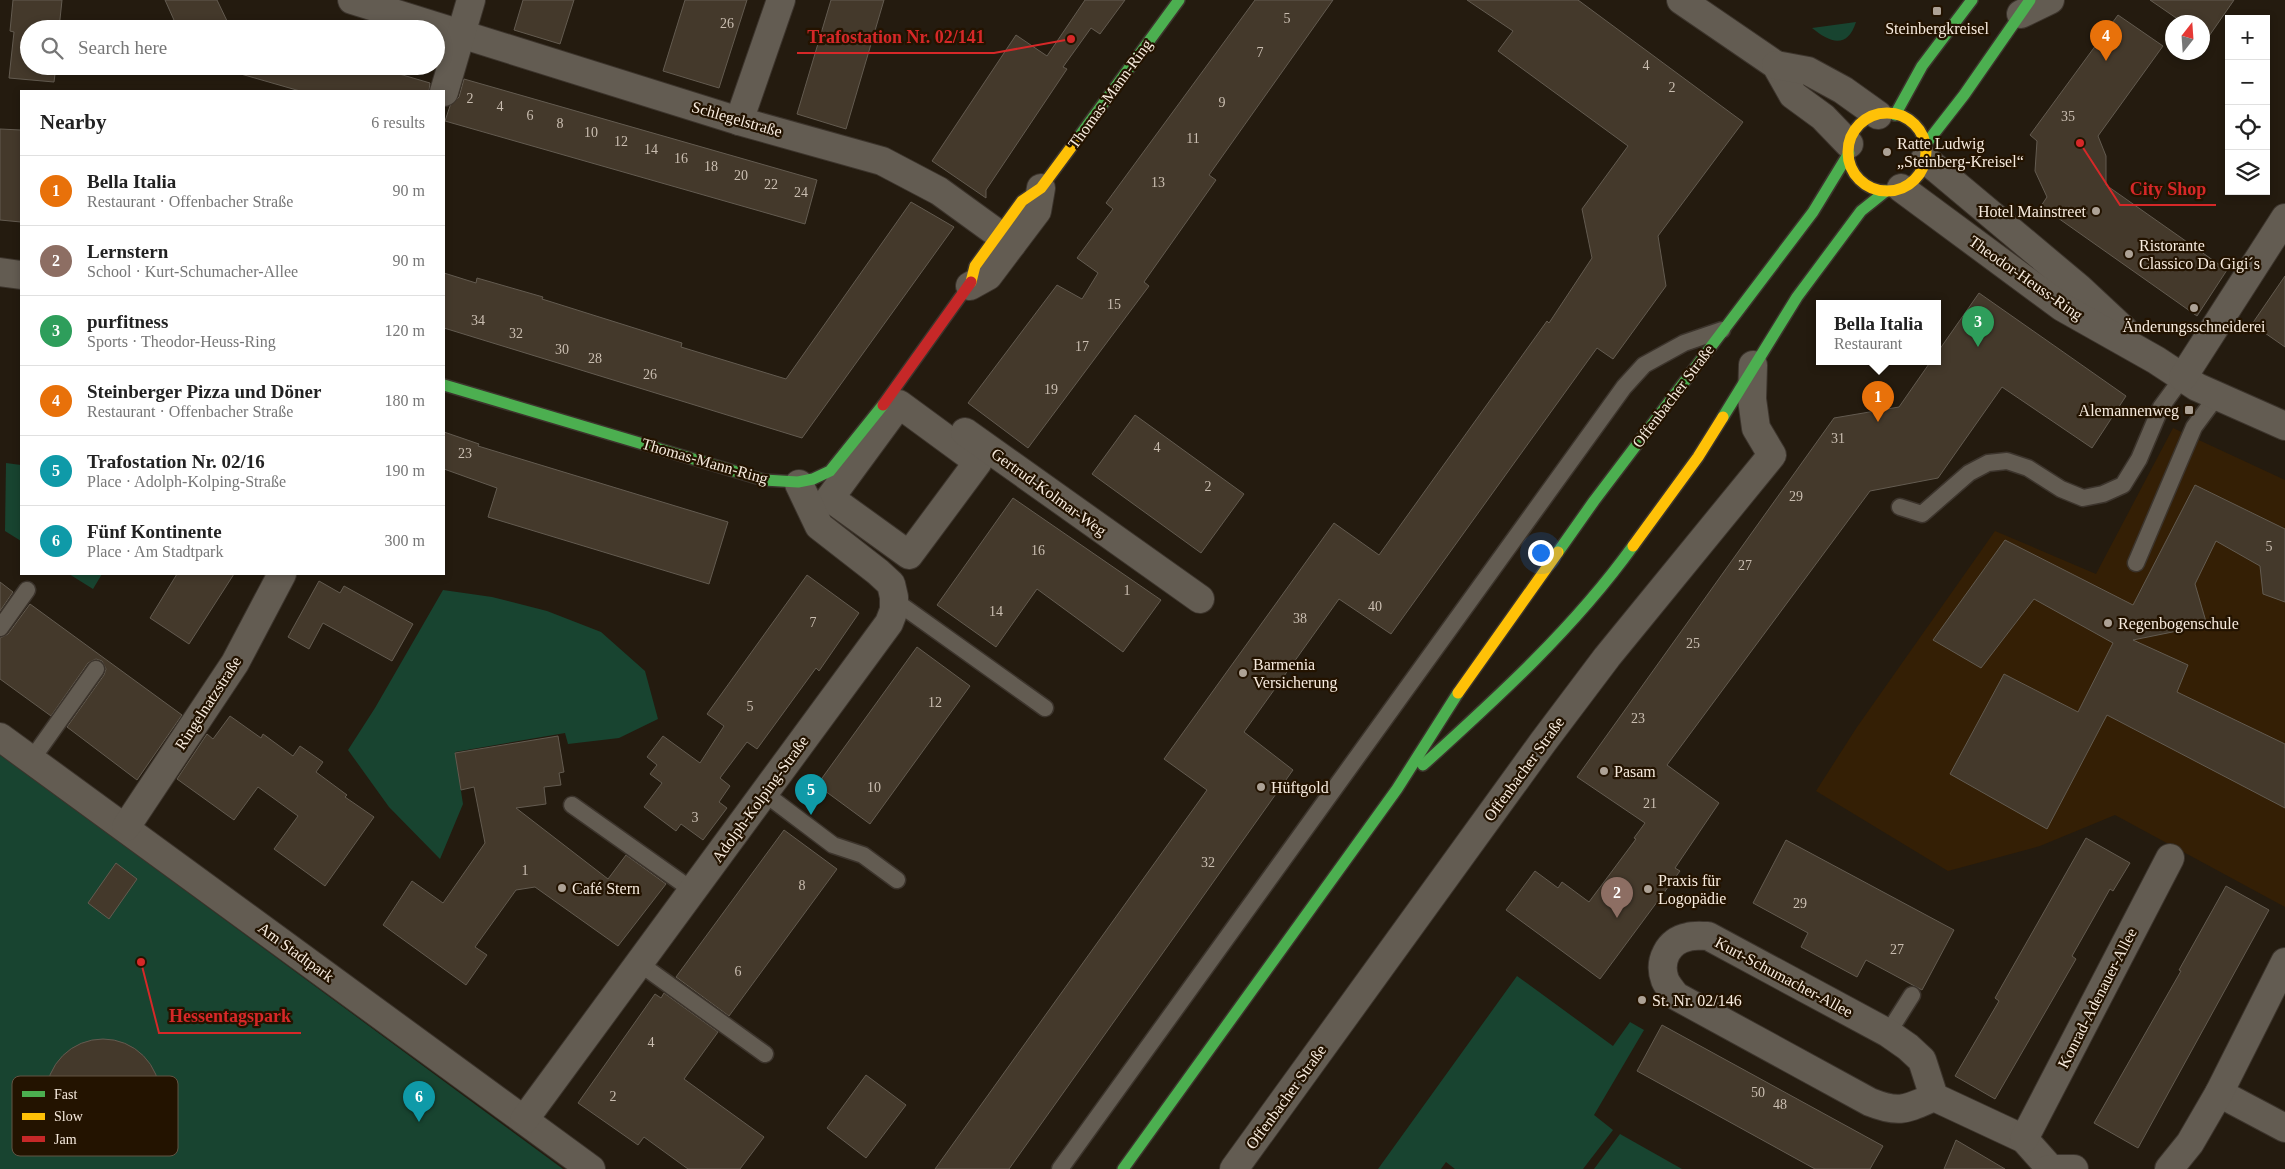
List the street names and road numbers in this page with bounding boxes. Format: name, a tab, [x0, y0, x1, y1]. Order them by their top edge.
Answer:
street label: Thomas-Mann-Ring	[1065, 36, 1156, 152]
street label: Schlegelstraße	[690, 98, 784, 141]
street label: Theodor-Heuss-Ring	[1965, 232, 2086, 324]
street label: Offenbacher Straße	[1629, 341, 1717, 451]
street label: Thomas-Mann-Ring	[640, 435, 770, 488]
street label: Gertrud-Kolmar-Weg	[988, 445, 1110, 540]
street label: Ringelnatzstraße	[172, 653, 245, 753]
street label: Offenbacher Straße	[1481, 714, 1567, 824]
street label: Adolph-Kolping-Straße	[708, 733, 812, 866]
street label: Am Stadtpark	[254, 919, 337, 986]
street label: Konrad-Adenauer-Allee	[2054, 925, 2140, 1071]
street label: Kurt-Schumacher-Allee	[1712, 933, 1856, 1021]
street label: Offenbacher Straße	[1243, 1042, 1329, 1152]

